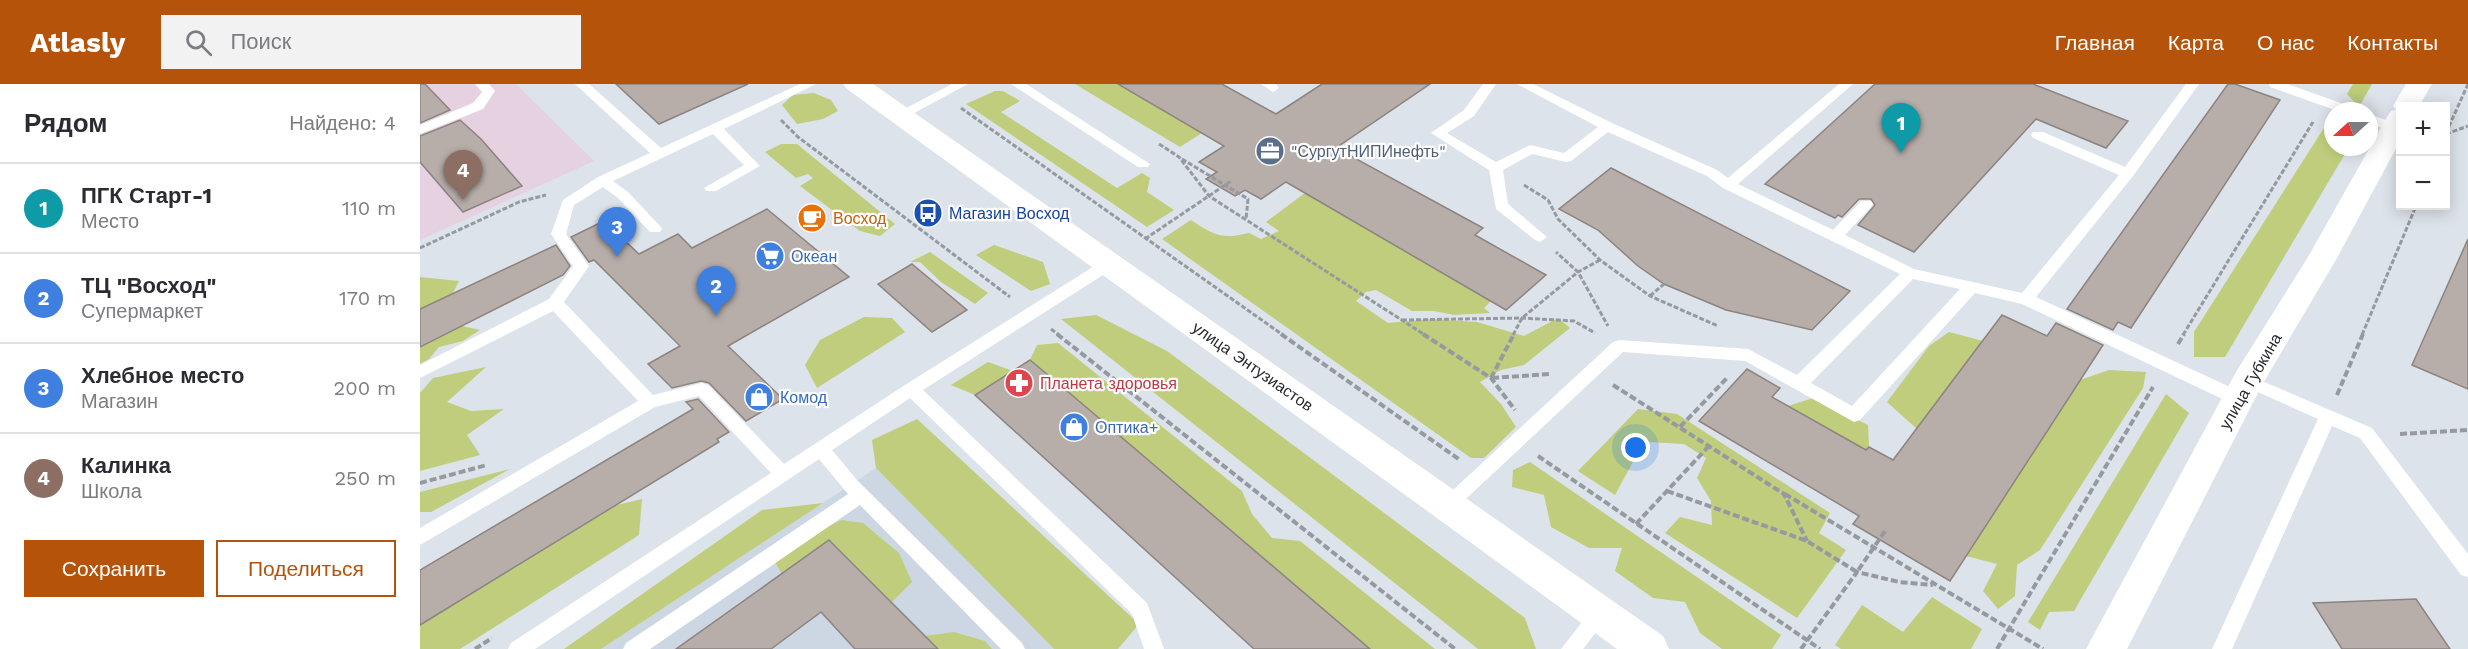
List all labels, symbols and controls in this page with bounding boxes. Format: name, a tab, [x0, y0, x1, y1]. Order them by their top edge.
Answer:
search box	[161, 15, 581, 69]
text: Atlasly	[30, 26, 125, 59]
icon: search	[182, 26, 215, 59]
text: Поиск	[230, 29, 291, 54]
text: Главная	[2055, 30, 2135, 55]
text: Карта	[2168, 30, 2224, 55]
text: О нас	[2257, 30, 2314, 55]
text: Контакты	[2347, 30, 2438, 55]
north arrow	[2324, 102, 2378, 156]
map controls	[2396, 102, 2450, 210]
button: +	[2396, 102, 2450, 156]
pin: 1	[1882, 104, 1920, 153]
text: Рядом	[24, 108, 107, 138]
text: Найдено: 4	[289, 111, 396, 135]
office icon: "СургутНИПИнефть"	[1254, 135, 1286, 167]
place label: "СургутНИПИнефть"	[1291, 142, 1446, 161]
pin: 4	[444, 150, 483, 200]
button: −	[2396, 156, 2450, 210]
text: ПГК Старт-1	[81, 183, 212, 208]
text: 1	[39, 196, 48, 220]
text: 110 m	[342, 196, 396, 220]
bus stop icon: Магазин Восход	[912, 197, 944, 229]
cafe icon: Восход	[796, 202, 828, 234]
place label: Магазин Восход	[949, 204, 1070, 223]
pin: 3	[598, 208, 636, 257]
text: Место	[81, 209, 139, 233]
place label: Восход	[833, 209, 887, 228]
supermarket icon: Океан	[754, 240, 786, 272]
place label: Океан	[791, 247, 837, 266]
pin: 2	[696, 266, 736, 316]
text: ТЦ "Восход"	[81, 273, 216, 298]
text: 2	[38, 286, 49, 310]
text: 170 m	[339, 286, 396, 310]
text: Супермаркет	[81, 299, 203, 323]
street label: улица Энтузиастов	[1189, 318, 1317, 415]
street label: улица Губкина	[2215, 330, 2286, 433]
text: Хлебное место	[81, 363, 245, 388]
pharmacy icon: Планета здоровья	[1003, 367, 1035, 399]
place label: Планета здоровья	[1040, 374, 1177, 393]
text: 3	[38, 376, 49, 400]
text: 200 m	[334, 376, 396, 400]
shop icon: Комод	[743, 381, 775, 413]
place label: Комод	[780, 388, 828, 407]
text: Магазин	[81, 389, 158, 413]
shop icon: Оптика+	[1058, 411, 1090, 443]
place label: Оптика+	[1095, 418, 1158, 437]
your location	[1621, 433, 1650, 462]
text: Калинка	[81, 453, 171, 478]
text: 4	[37, 466, 50, 490]
text: 250 m	[334, 466, 396, 490]
text: Школа	[81, 479, 142, 503]
button: Сохранить	[24, 540, 204, 597]
button: Поделиться	[216, 540, 396, 597]

